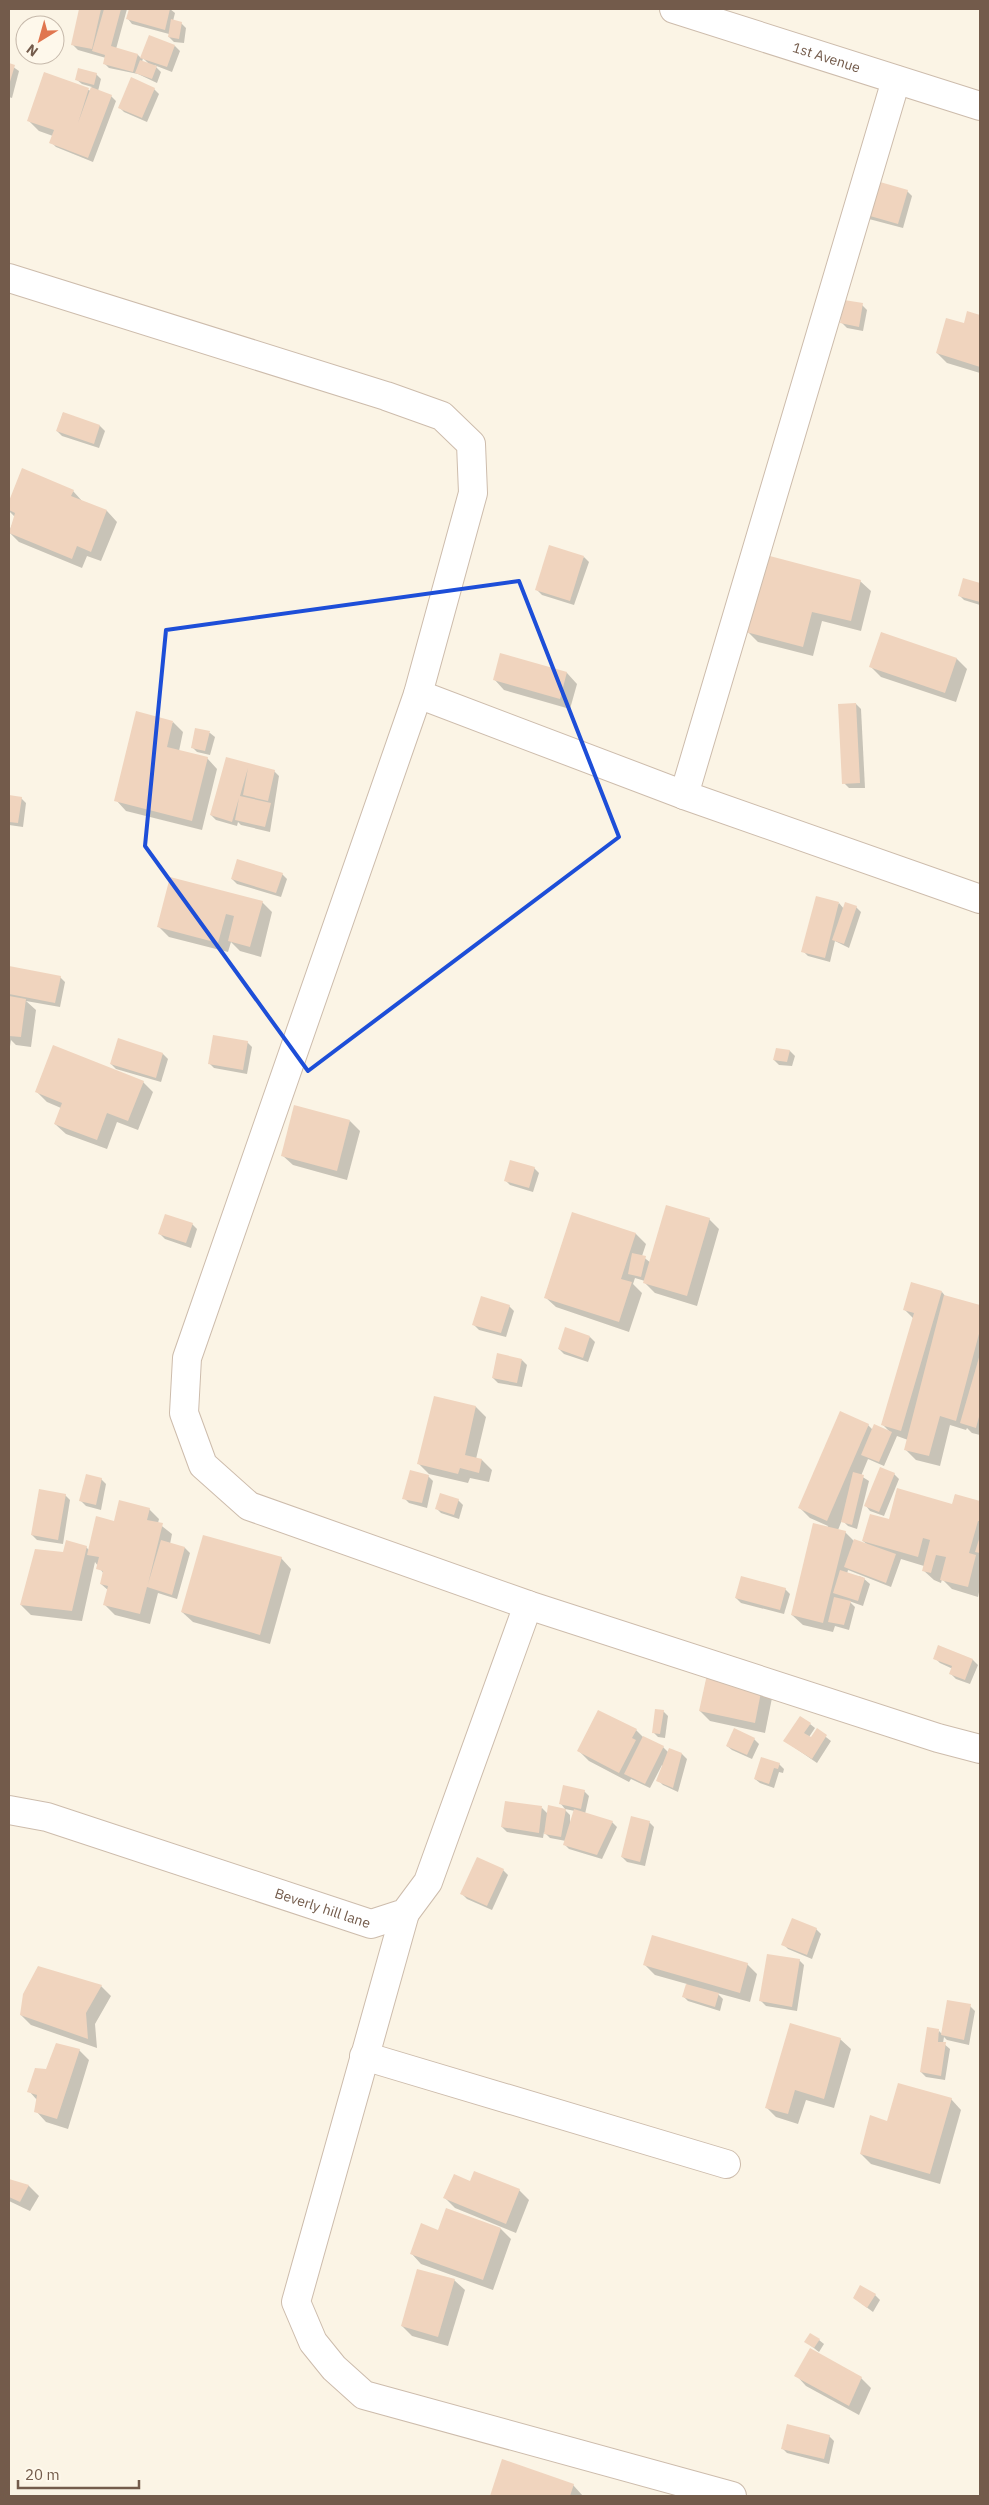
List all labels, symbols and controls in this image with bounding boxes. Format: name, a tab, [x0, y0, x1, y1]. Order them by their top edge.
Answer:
north arrow	[15, 15, 65, 65]
street label: 1st Avenue	[790, 38, 863, 77]
text: N	[23, 40, 42, 61]
street label: Beverly hill lane	[273, 1884, 373, 1932]
scale bar	[18, 2458, 139, 2490]
text: 20 m	[25, 2465, 60, 2484]

